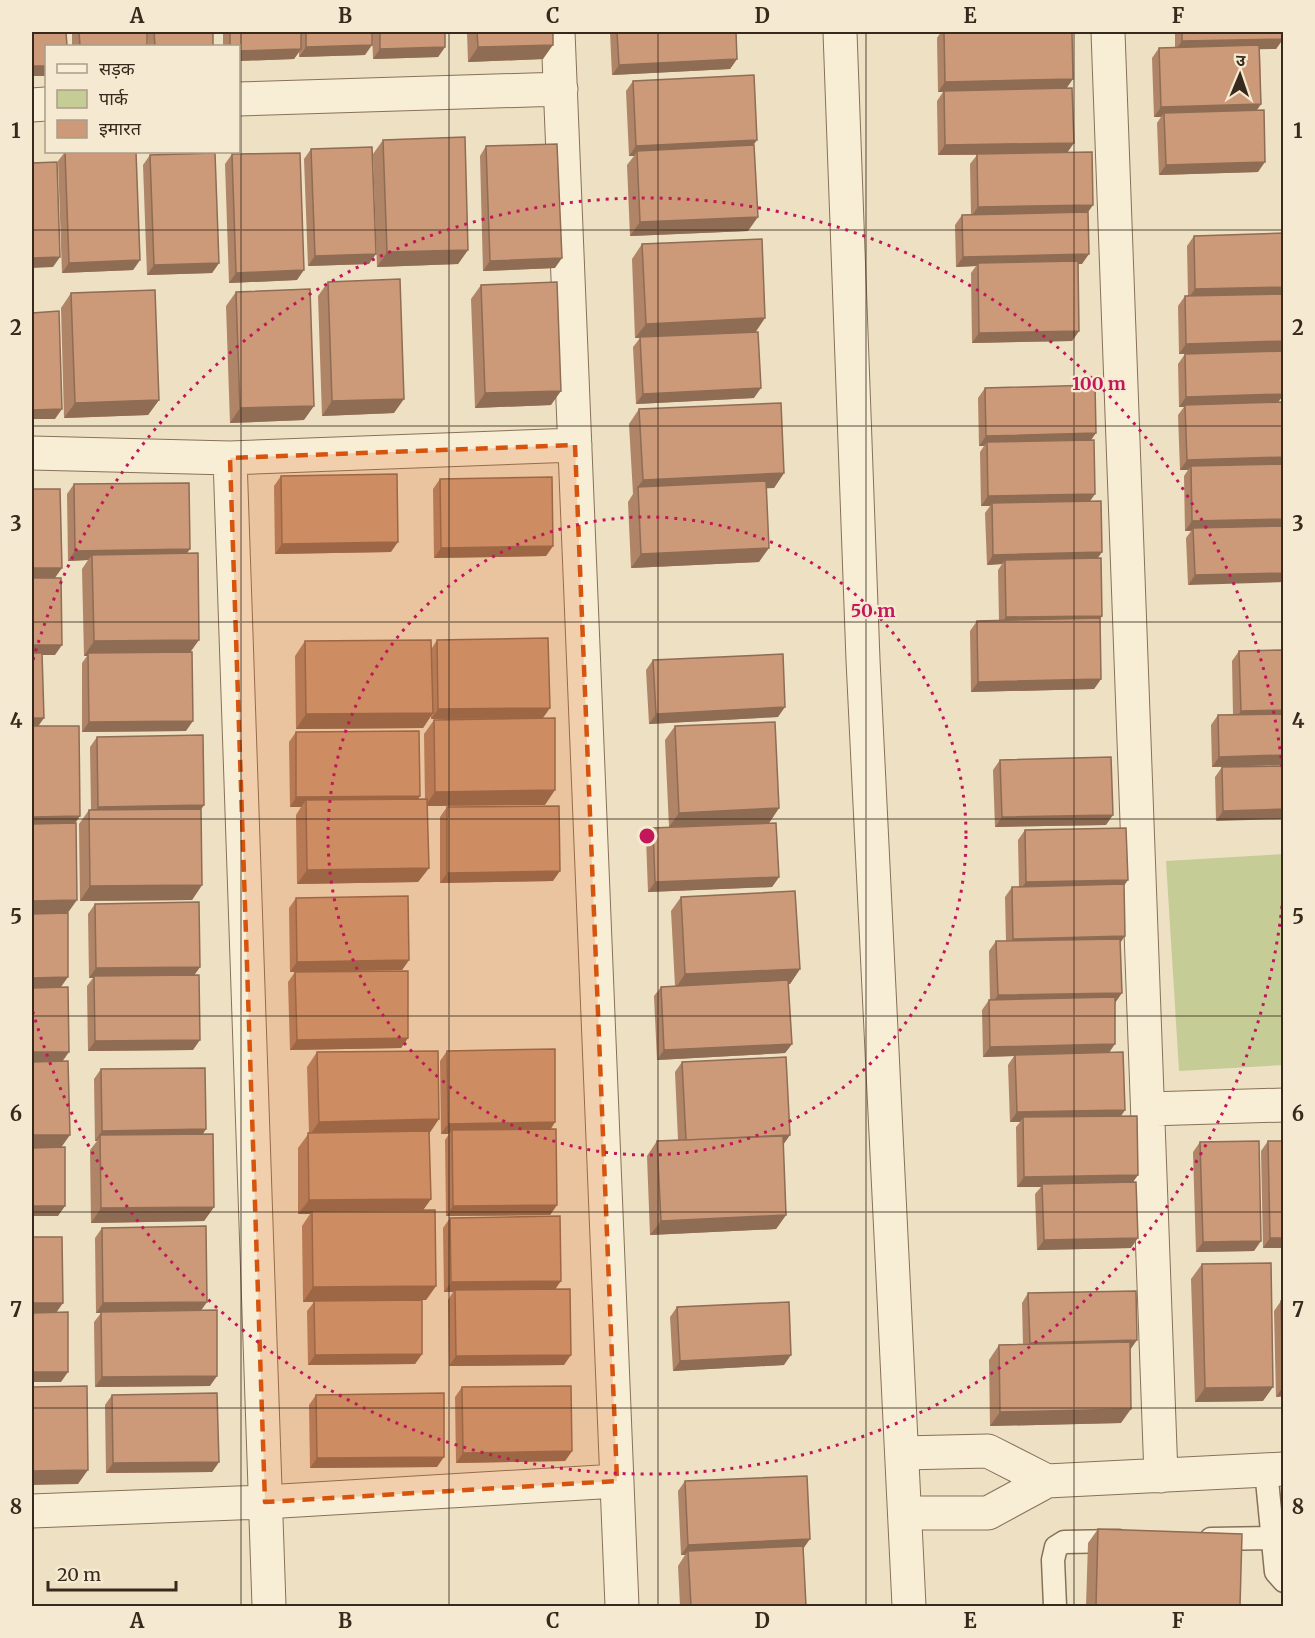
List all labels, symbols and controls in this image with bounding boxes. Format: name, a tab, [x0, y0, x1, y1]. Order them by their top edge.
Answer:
text: A	[129, 3, 145, 28]
text: B	[338, 3, 352, 28]
text: C	[546, 3, 560, 28]
text: D	[754, 3, 770, 28]
text: E	[963, 3, 977, 28]
text: F	[1172, 3, 1185, 28]
legend	[45, 45, 240, 153]
north arrow	[1210, 45, 1270, 105]
text: उ	[1235, 50, 1246, 70]
text: सड़क	[99, 57, 136, 80]
text: पार्क	[99, 87, 129, 110]
text: इमारत	[99, 117, 142, 140]
text: 1	[11, 118, 21, 143]
text: 1	[1293, 118, 1303, 143]
text: 2	[10, 315, 22, 340]
text: 2	[1292, 315, 1304, 340]
text: 100 m	[1072, 372, 1126, 395]
text: 3	[10, 511, 22, 536]
text: 3	[1292, 511, 1304, 536]
text: 50 m	[851, 599, 895, 622]
text: 4	[10, 708, 23, 733]
text: 4	[1292, 708, 1305, 733]
centre of rings	[637, 826, 657, 846]
text: 5	[10, 904, 22, 929]
text: 5	[1292, 904, 1304, 929]
text: 6	[10, 1101, 22, 1126]
text: 6	[1292, 1101, 1304, 1126]
text: 7	[10, 1297, 22, 1322]
text: 7	[1292, 1297, 1304, 1322]
text: 8	[10, 1494, 22, 1519]
text: 8	[1292, 1494, 1304, 1519]
scale bar	[48, 1554, 176, 1592]
text: 20 m	[57, 1563, 101, 1586]
text: A	[129, 1608, 145, 1633]
text: B	[338, 1608, 352, 1633]
text: C	[546, 1608, 560, 1633]
text: D	[754, 1608, 770, 1633]
text: E	[963, 1608, 977, 1633]
text: F	[1172, 1608, 1185, 1633]

